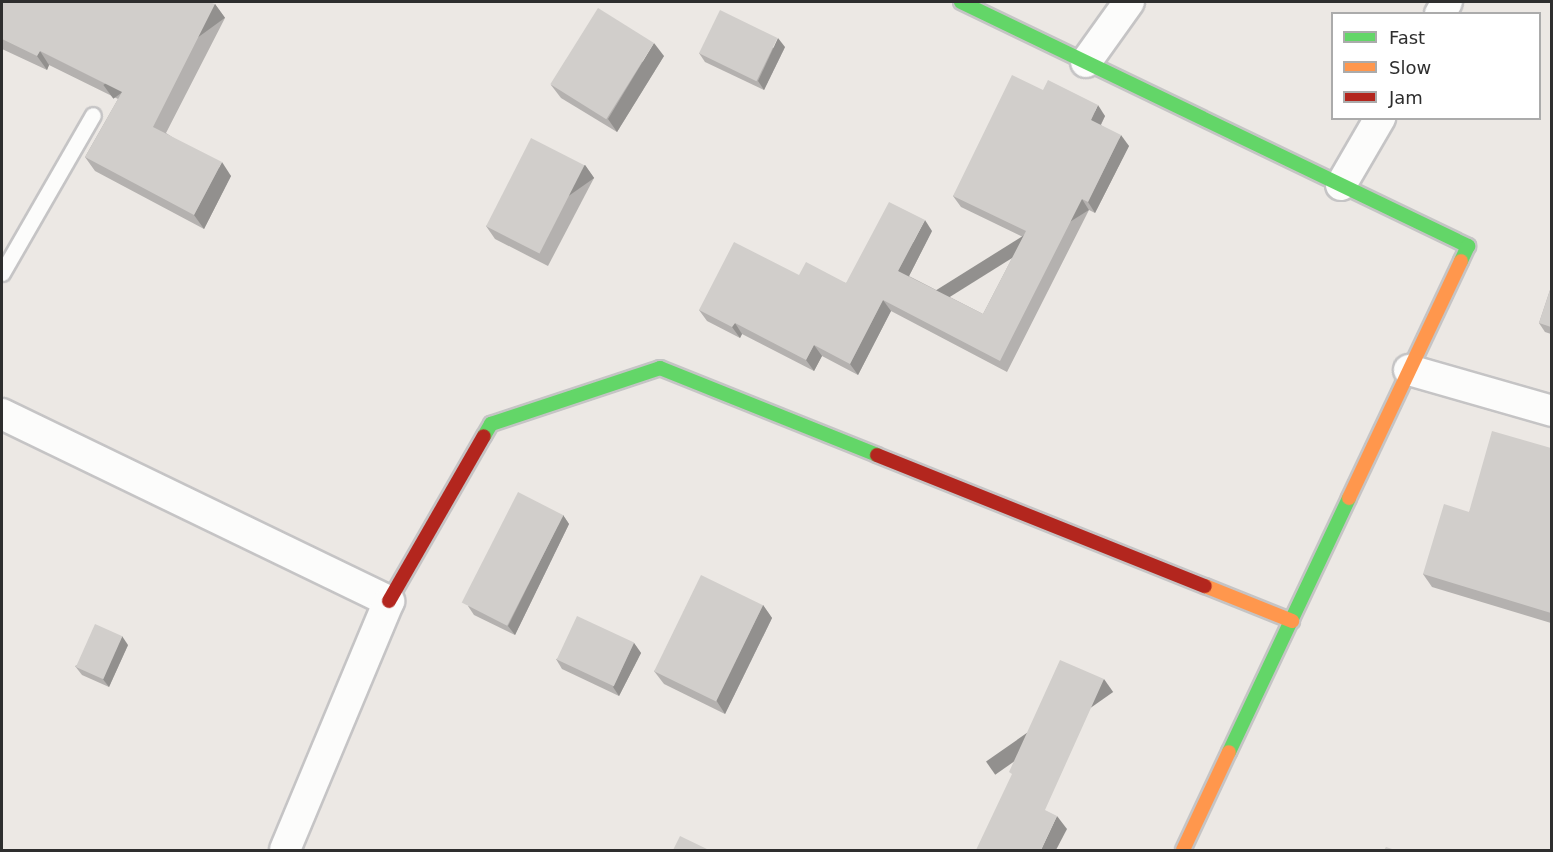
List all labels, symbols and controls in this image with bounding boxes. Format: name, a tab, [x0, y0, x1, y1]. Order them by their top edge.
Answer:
legend	[1331, 12, 1541, 120]
text: Fast	[1389, 27, 1425, 48]
text: Slow	[1389, 57, 1431, 78]
text: Jam	[1389, 87, 1423, 108]

